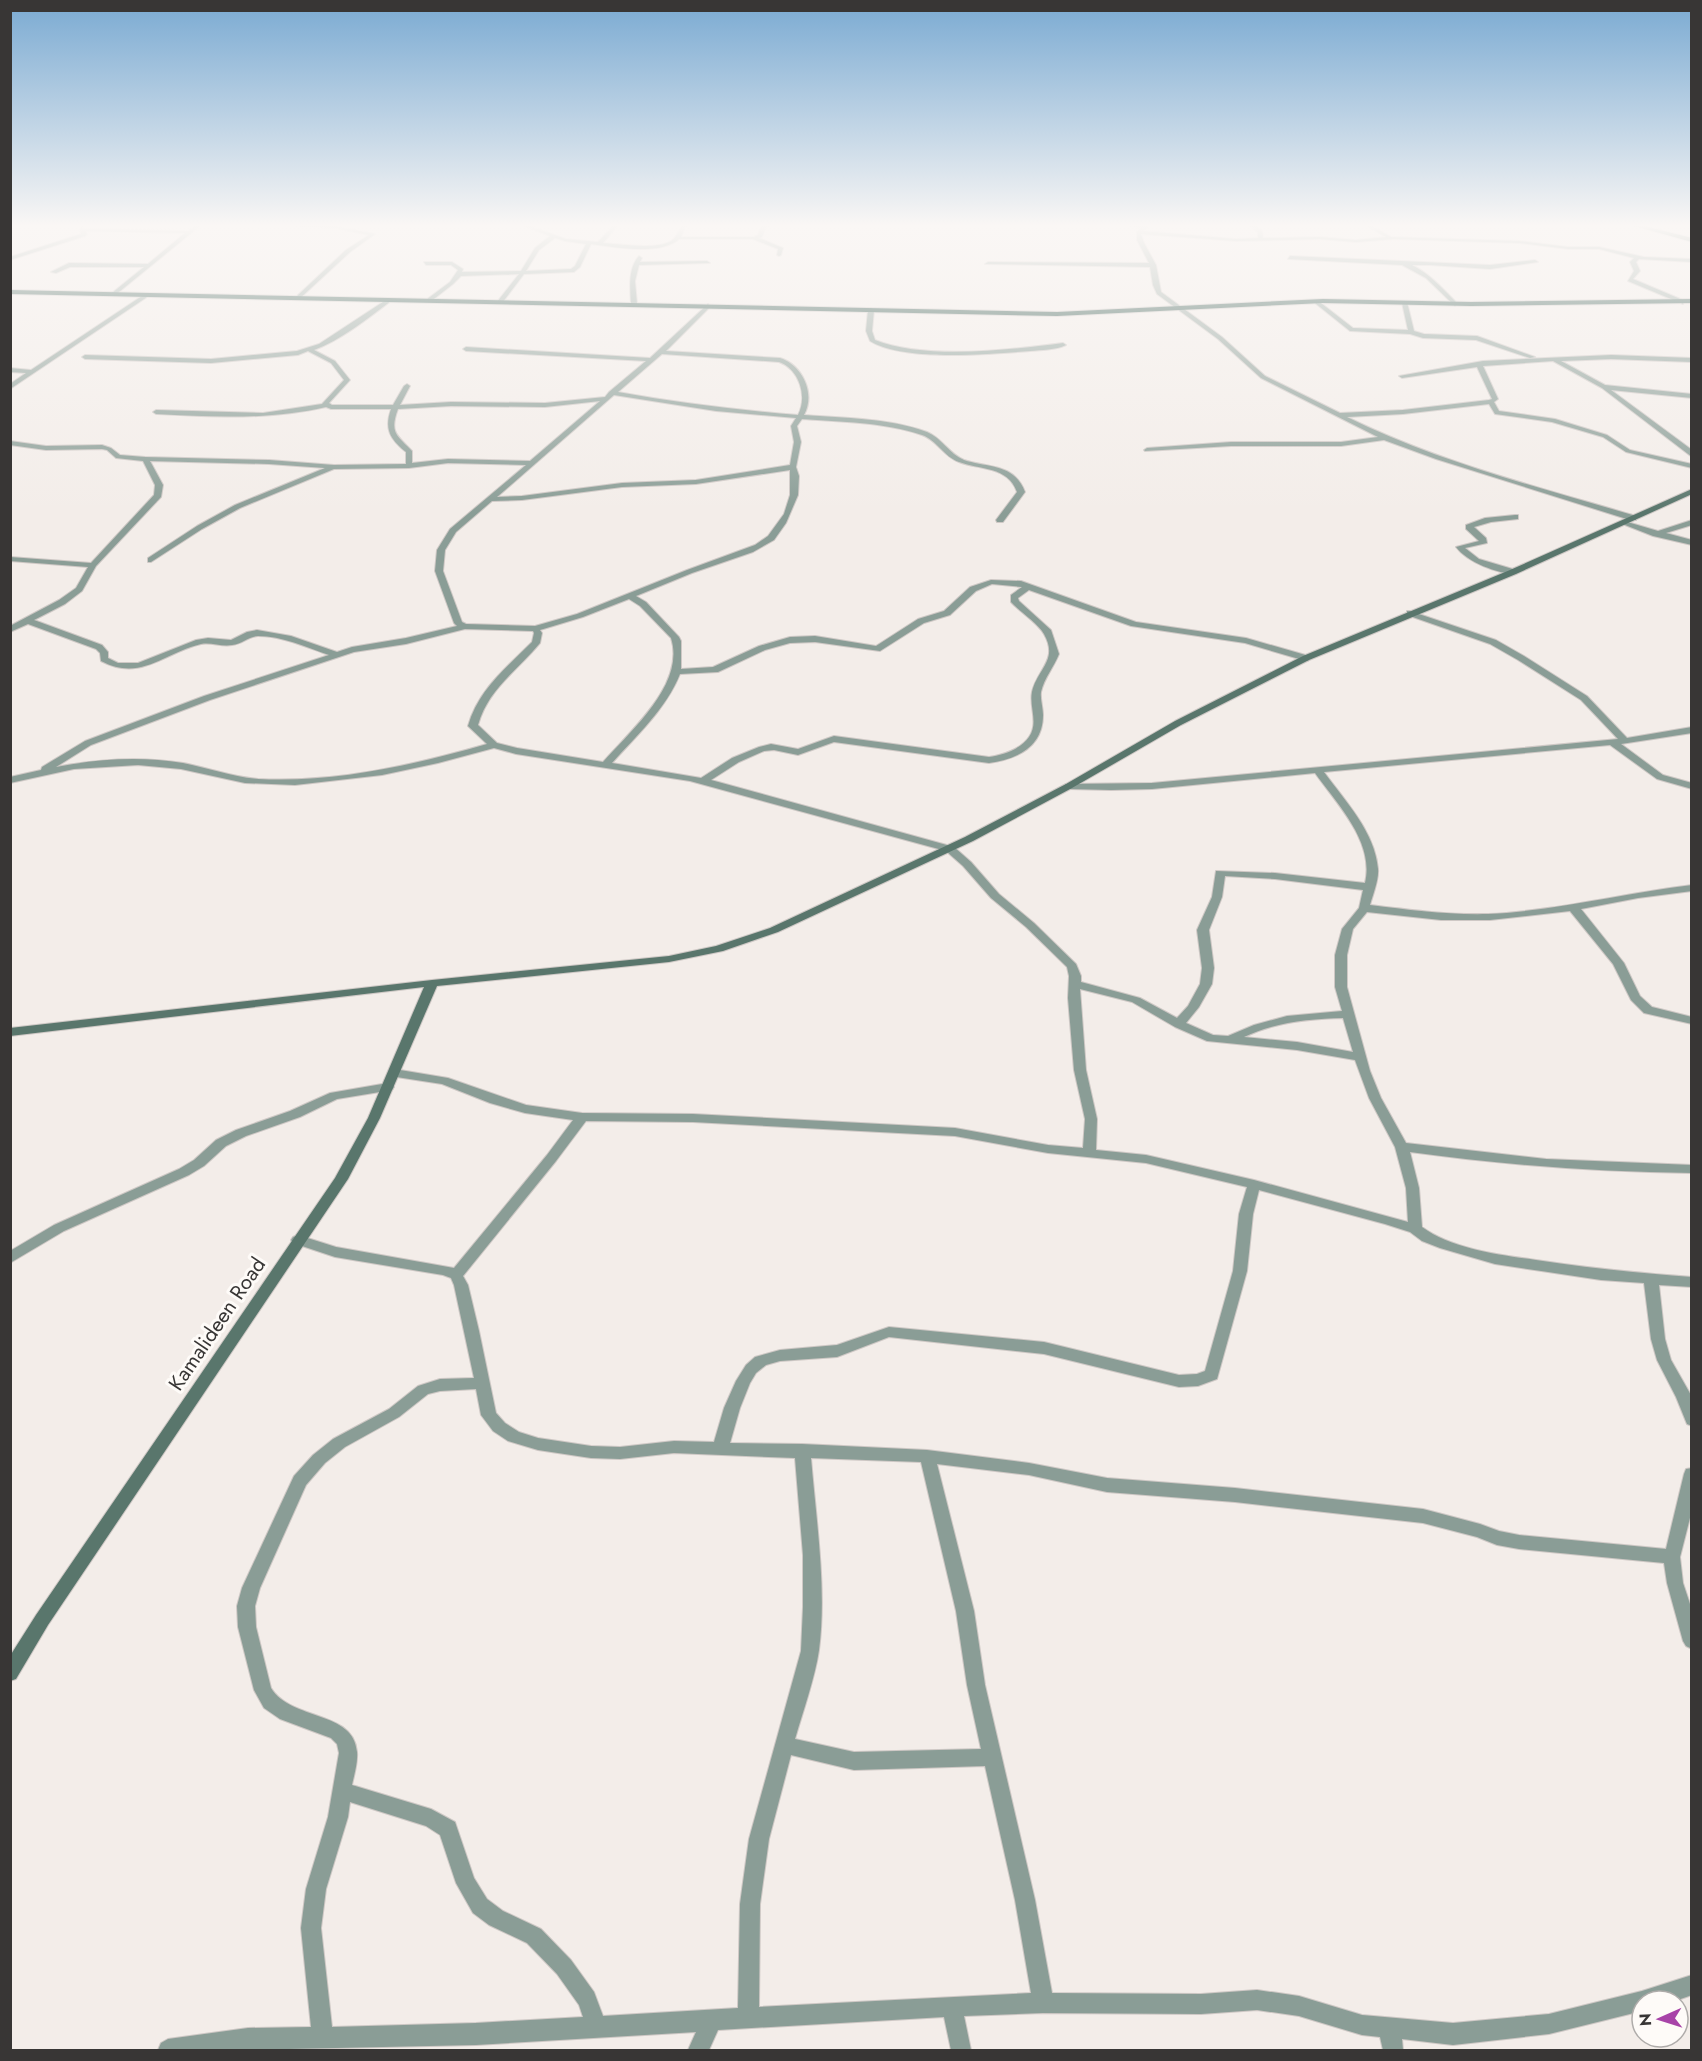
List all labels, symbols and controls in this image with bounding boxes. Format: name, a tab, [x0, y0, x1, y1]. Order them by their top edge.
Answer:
street label: Kamalideen Road	[161, 1251, 273, 1397]
north arrow	[1630, 1989, 1690, 2049]
text: N	[1634, 2013, 1657, 2027]

